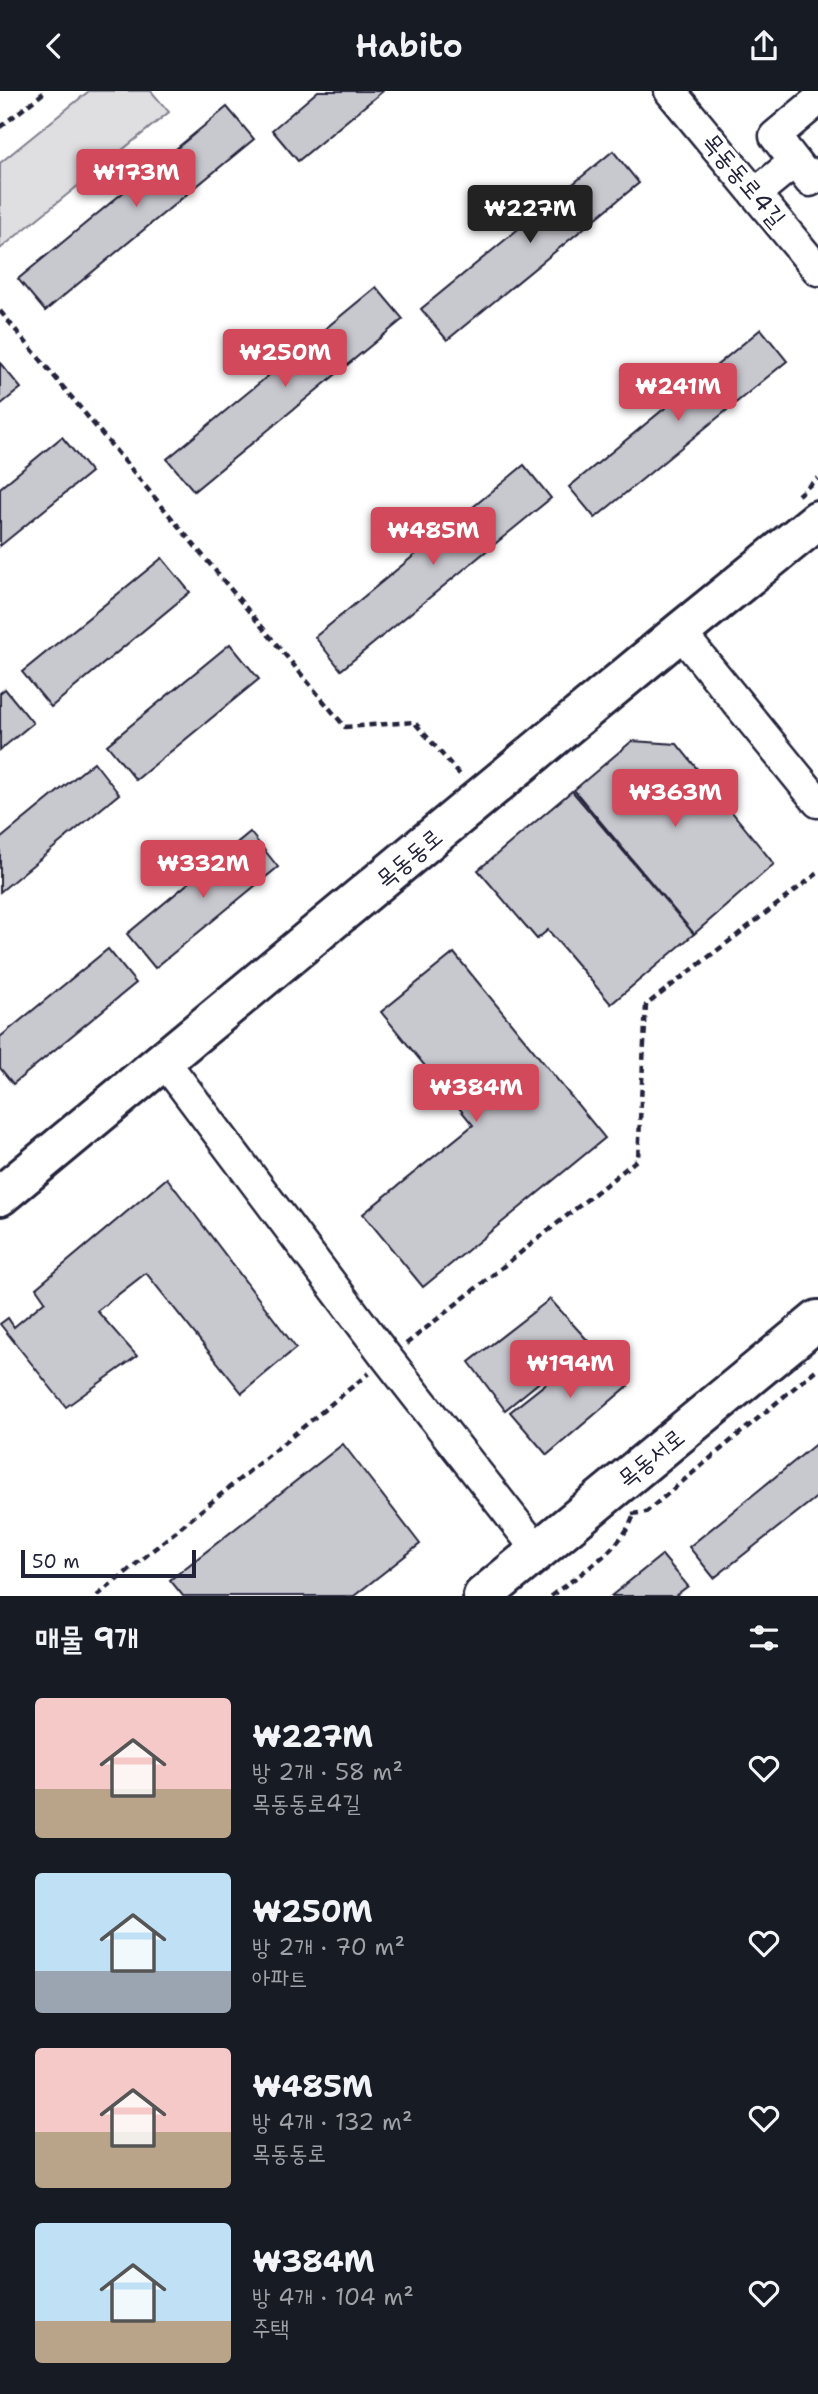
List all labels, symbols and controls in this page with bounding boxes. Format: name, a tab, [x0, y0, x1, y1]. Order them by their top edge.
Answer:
text: Habito	[355, 24, 463, 67]
icon: back	[35, 27, 73, 65]
icon: share	[745, 27, 783, 65]
street label: 목동동로4길	[695, 126, 793, 234]
pin: ₩173M	[87, 149, 185, 209]
text: ₩173M	[92, 157, 180, 187]
pin: ₩227M	[481, 185, 579, 245]
text: ₩227M	[484, 193, 576, 223]
pin: ₩250M	[236, 329, 334, 389]
text: ₩250M	[239, 337, 331, 367]
pin: ₩241M	[629, 363, 727, 423]
text: ₩241M	[635, 371, 721, 401]
pin: ₩485M	[384, 507, 482, 567]
text: ₩485M	[387, 515, 479, 545]
pin: ₩363M	[626, 769, 724, 829]
text: ₩363M	[628, 777, 722, 807]
street label: 목동동로	[369, 821, 449, 895]
pin: ₩332M	[154, 841, 252, 900]
text: ₩332M	[157, 848, 249, 878]
pin: ₩384M	[427, 1065, 525, 1124]
text: ₩384M	[429, 1072, 523, 1102]
pin: ₩194M	[521, 1341, 619, 1400]
text: ₩194M	[526, 1348, 614, 1378]
street label: 목동서로	[611, 1421, 691, 1495]
scale bar	[21, 1547, 196, 1579]
text: 50 m	[32, 1549, 80, 1574]
text: 매물 9개	[35, 1618, 139, 1659]
icon: filters	[745, 1619, 783, 1657]
text: ₩227M	[252, 1716, 373, 1757]
icon: home	[91, 1726, 175, 1810]
icon: heart	[745, 1749, 783, 1787]
text: 방 2개 · 58 m²	[252, 1757, 403, 1787]
text: 목동동로4길	[252, 1788, 361, 1818]
text: ₩250M	[252, 1891, 373, 1932]
icon: home	[91, 1901, 175, 1985]
icon: heart	[745, 1924, 783, 1962]
text: 방 2개 · 70 m²	[252, 1932, 405, 1962]
text: 아파트	[252, 1963, 308, 1993]
text: ₩485M	[252, 2066, 373, 2107]
icon: home	[91, 2076, 175, 2160]
icon: heart	[745, 2099, 783, 2137]
text: 방 4개 · 132 m²	[252, 2107, 413, 2137]
text: 목동동로	[252, 2138, 326, 2168]
text: ₩384M	[252, 2241, 375, 2282]
icon: home	[91, 2251, 175, 2335]
icon: heart	[745, 2274, 783, 2312]
text: 방 4개 · 104 m²	[252, 2282, 414, 2312]
text: 주택	[252, 2313, 289, 2343]

